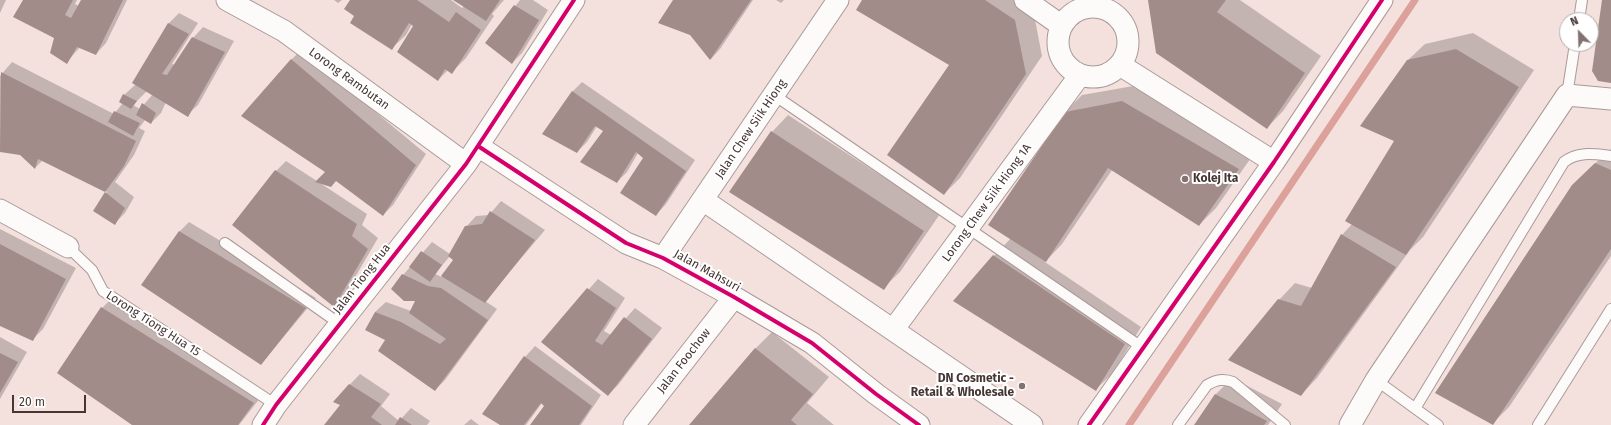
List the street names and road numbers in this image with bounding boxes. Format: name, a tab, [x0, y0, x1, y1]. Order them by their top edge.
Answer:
street label: Lorong Rambutan	[306, 45, 392, 113]
street label: Jalan Chew Siik Hiong	[712, 77, 790, 181]
street label: Lorong Chew Siik Hiong 1A	[939, 141, 1035, 265]
street label: Jalan Tiong Hua	[330, 241, 394, 317]
street label: Jalan Mahsuri	[671, 247, 743, 295]
street label: Lorong Tiong Hua 15	[103, 288, 203, 360]
street label: Jalan Foochow	[654, 326, 714, 396]

